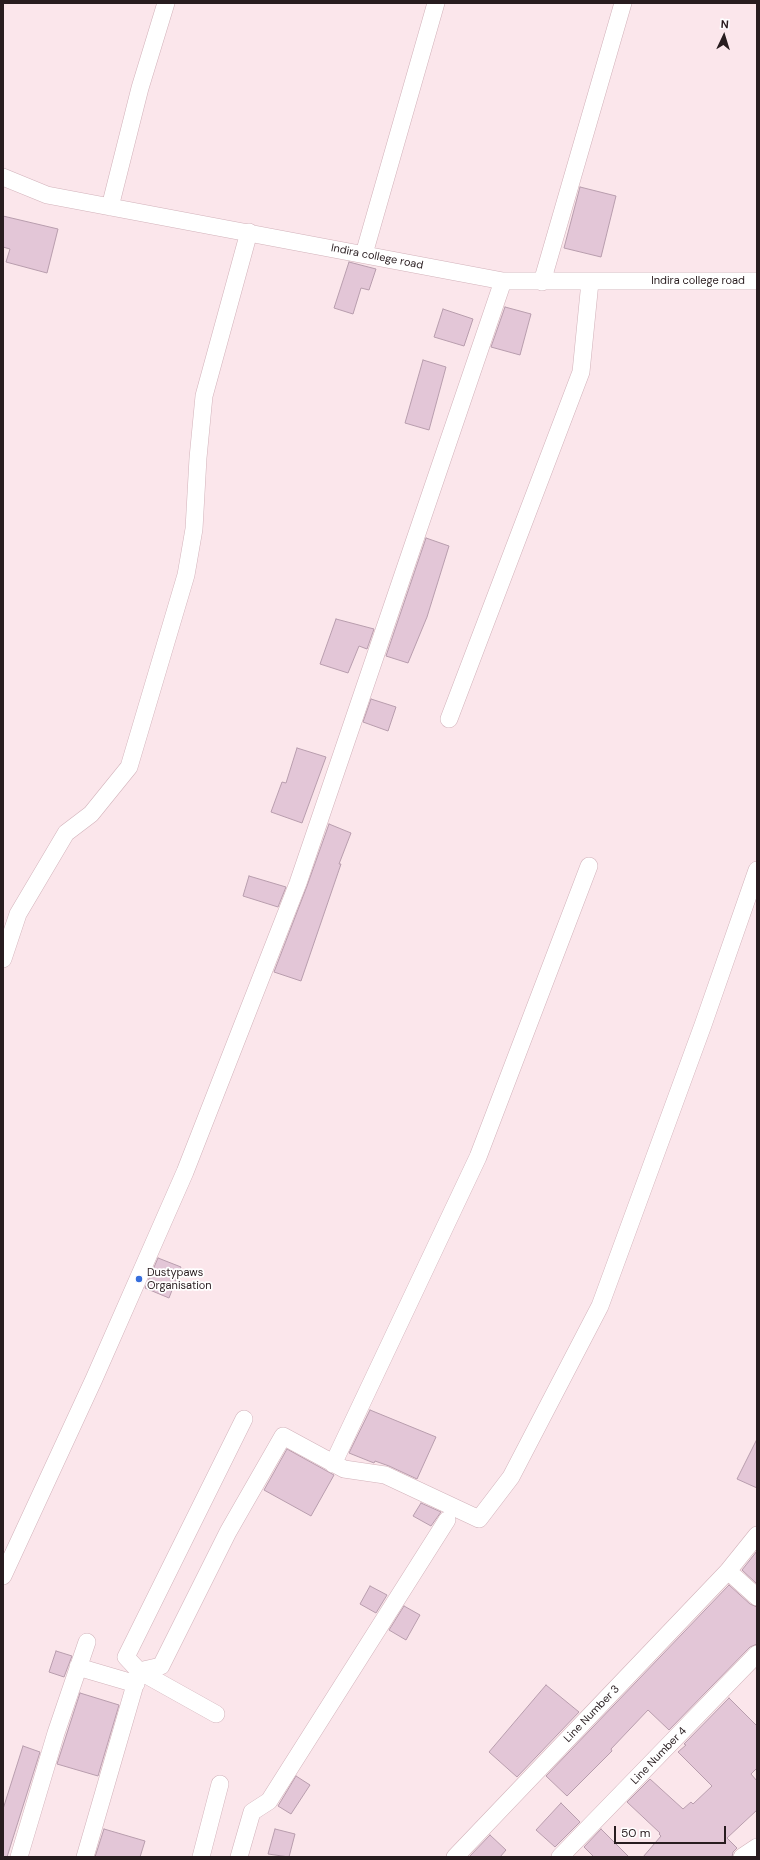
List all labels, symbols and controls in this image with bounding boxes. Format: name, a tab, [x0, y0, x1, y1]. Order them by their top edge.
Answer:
north arrow	[704, 16, 744, 56]
text: N	[720, 17, 729, 31]
street label: Indira college road	[330, 242, 424, 272]
street label: Indira college road	[651, 274, 745, 288]
place label: Dustypaws Organisation	[147, 1266, 212, 1292]
marker: Dustypaws Organisation	[134, 1274, 144, 1284]
street label: Line Number 3	[561, 1683, 623, 1745]
street label: Line Number 4	[628, 1725, 690, 1787]
scale bar	[616, 1818, 728, 1844]
text: 50 m	[621, 1825, 650, 1841]

